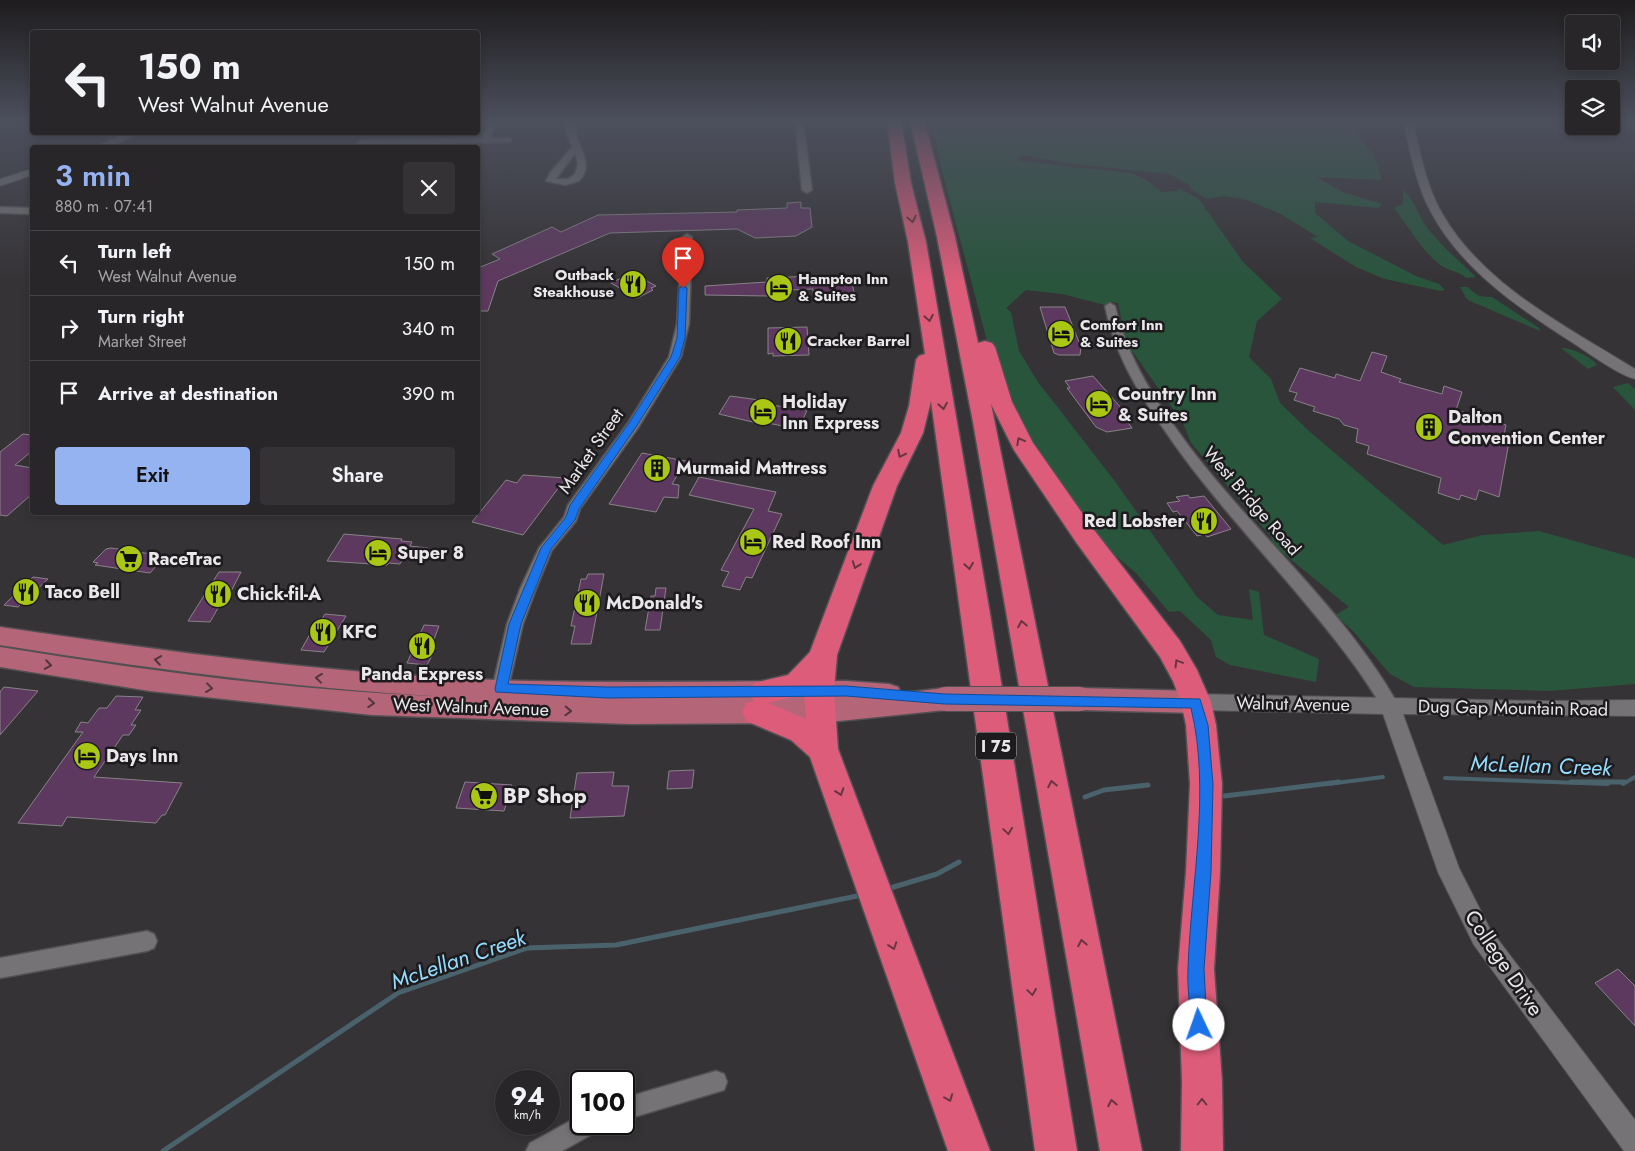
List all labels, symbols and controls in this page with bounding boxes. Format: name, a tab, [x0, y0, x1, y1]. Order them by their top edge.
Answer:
map controls	[1565, 15, 1620, 135]
button: sound	[1565, 15, 1620, 70]
text: 150 m	[138, 42, 241, 92]
icon: left	[55, 50, 120, 115]
button: layers	[1565, 80, 1620, 135]
text: West Walnut Avenue	[138, 88, 329, 120]
text: 3 min	[55, 154, 131, 197]
button: close	[403, 162, 455, 214]
text: 880 m · 07:41	[55, 195, 153, 218]
one-way arrow	[906, 215, 917, 224]
pin	[662, 237, 704, 288]
text: Turn left	[98, 238, 171, 265]
icon: arrive	[669, 244, 697, 272]
icon: left	[55, 249, 83, 277]
text: 150 m	[404, 250, 455, 277]
place label: Outback Steakhouse	[533, 264, 614, 303]
text: West Walnut Avenue	[98, 265, 237, 288]
place label: Hampton Inn & Suites	[798, 268, 888, 307]
restaurant icon: Outback Steakhouse	[618, 269, 648, 299]
hotel icon: Hampton Inn & Suites	[764, 273, 794, 303]
text: Turn right	[98, 303, 184, 330]
icon: right	[55, 314, 83, 342]
one-way arrow	[923, 314, 933, 322]
place label: Comfort Inn & Suites	[1080, 314, 1163, 353]
text: 340 m	[402, 315, 455, 342]
hotel icon: Comfort Inn & Suites	[1046, 319, 1076, 349]
restaurant icon: Cracker Barrel	[773, 326, 803, 356]
text: Market Street	[98, 330, 186, 353]
place label: Cracker Barrel	[807, 330, 910, 352]
icon: arrive	[55, 379, 83, 407]
text: Arrive at destination	[98, 380, 278, 407]
text: 390 m	[402, 380, 455, 407]
place label: Country Inn & Suites	[1118, 381, 1217, 428]
place label: Holiday Inn Express	[782, 389, 879, 436]
hotel icon: Country Inn & Suites	[1084, 389, 1114, 419]
hotel icon: Holiday Inn Express	[748, 397, 778, 427]
street label: Market Street	[552, 402, 630, 499]
one-way arrow	[938, 402, 948, 410]
place label: Dalton Convention Center	[1448, 404, 1606, 451]
building icon: Dalton Convention Center	[1414, 412, 1444, 442]
one-way arrow	[1016, 437, 1026, 446]
street label: West Bridge Road	[1197, 441, 1307, 561]
button: Exit	[55, 447, 250, 505]
button: Share	[260, 447, 455, 505]
one-way arrow	[897, 449, 907, 458]
building icon: Murmaid Mattress	[642, 453, 672, 483]
place label: Murmaid Mattress	[676, 455, 827, 481]
restaurant icon: Red Lobster	[1189, 506, 1219, 536]
place label: Red Lobster	[1084, 508, 1186, 534]
hotel icon: Red Roof Inn	[738, 527, 768, 557]
place label: Red Roof Inn	[772, 529, 881, 555]
hotel icon: Super 8	[363, 538, 393, 568]
place label: Super 8	[397, 540, 464, 566]
supermarket icon: RaceTrac	[114, 544, 144, 574]
place label: RaceTrac	[148, 546, 221, 572]
one-way arrow	[852, 560, 862, 569]
one-way arrow	[963, 562, 973, 571]
restaurant icon: Taco Bell	[11, 577, 41, 607]
place label: Taco Bell	[45, 579, 120, 605]
restaurant icon: Chick-fil-A	[203, 579, 233, 609]
place label: Chick-fil-A	[237, 581, 322, 607]
restaurant icon: McDonald's	[572, 588, 602, 618]
place label: McDonald's	[606, 590, 703, 616]
restaurant icon: KFC	[308, 617, 338, 647]
place label: KFC	[342, 619, 377, 645]
one-way arrow	[1017, 620, 1027, 629]
restaurant icon: Panda Express	[407, 631, 437, 661]
one-way arrow	[153, 655, 161, 666]
one-way arrow	[44, 659, 52, 669]
one-way arrow	[1175, 659, 1185, 668]
place label: Panda Express	[361, 661, 483, 687]
one-way arrow	[315, 673, 323, 684]
one-way arrow	[205, 682, 213, 693]
street label: Walnut Avenue	[1236, 690, 1350, 718]
street label: West Walnut Avenue	[393, 691, 549, 723]
street label: Dug Gap Mountain Road	[1418, 693, 1608, 723]
one-way arrow	[367, 698, 375, 709]
one-way arrow	[564, 706, 572, 716]
road number: I 75	[976, 732, 1016, 759]
hotel icon: Days Inn	[72, 741, 102, 771]
place label: Days Inn	[106, 743, 178, 769]
water label: McLellan Creek	[1470, 747, 1614, 784]
one-way arrow	[1047, 779, 1058, 788]
supermarket icon: BP Shop	[469, 781, 499, 811]
place label: BP Shop	[503, 781, 587, 811]
one-way arrow	[834, 788, 844, 796]
one-way arrow	[1003, 827, 1013, 835]
street label: College Drive	[1457, 904, 1551, 1022]
water label: McLellan Creek	[386, 920, 531, 997]
one-way arrow	[1078, 939, 1088, 948]
one-way arrow	[888, 941, 898, 949]
one-way arrow	[1027, 987, 1037, 996]
position arrow	[1172, 998, 1224, 1050]
speed limit sign: 100	[570, 1070, 635, 1135]
text: 94	[510, 1078, 545, 1114]
one-way arrow	[943, 1093, 953, 1102]
one-way arrow	[1197, 1098, 1207, 1106]
one-way arrow	[1108, 1099, 1118, 1108]
text: km/h	[514, 1106, 541, 1124]

